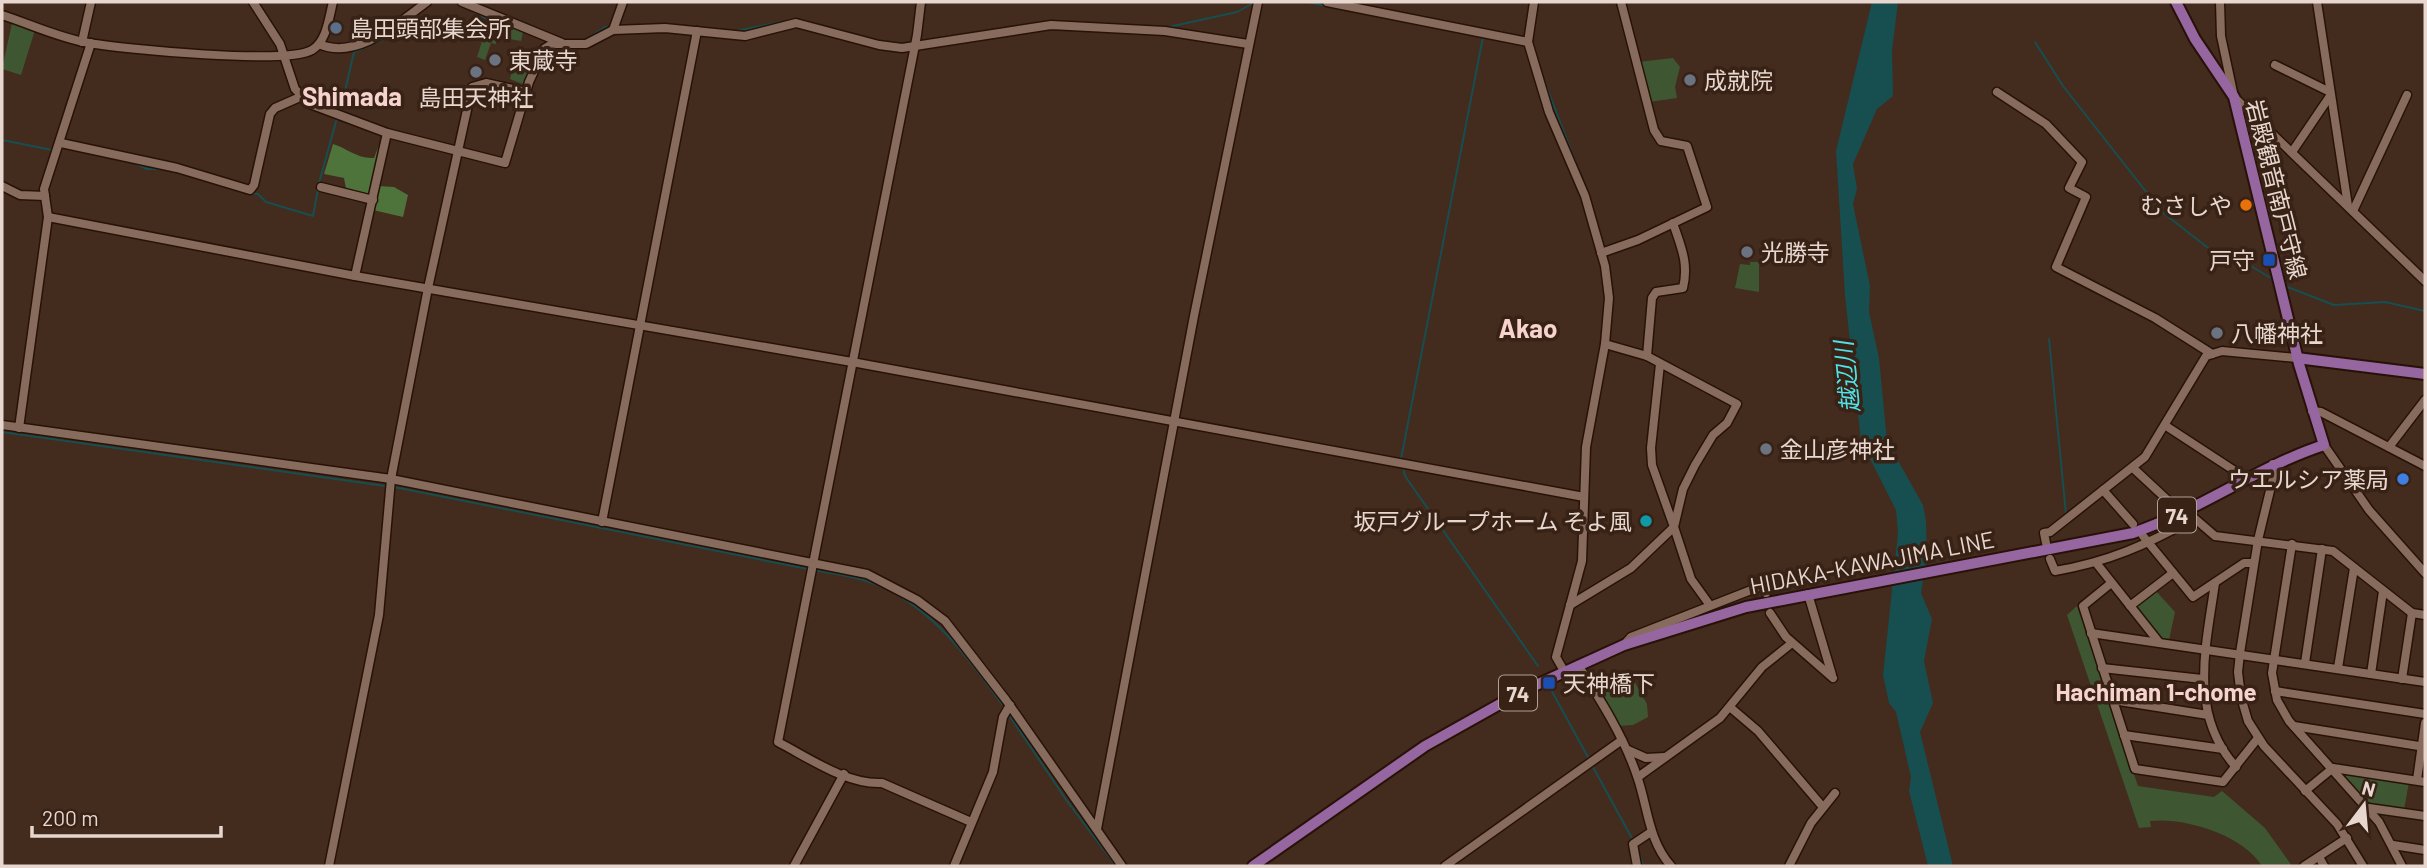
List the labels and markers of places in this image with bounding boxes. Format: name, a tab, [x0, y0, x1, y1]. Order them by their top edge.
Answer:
place label: 島田頭部集会所	[350, 14, 511, 42]
marker: 島田頭部集会所	[328, 20, 344, 36]
place label: 東蔵寺	[509, 46, 578, 74]
marker: 東蔵寺	[487, 52, 503, 68]
marker: 島田天神社	[468, 64, 484, 80]
place label: 成就院	[1704, 66, 1773, 94]
marker: 成就院	[1682, 72, 1698, 88]
place label: 島田天神社	[419, 83, 534, 111]
place label: むさしや	[2140, 191, 2232, 219]
marker: むさしや	[2238, 197, 2254, 213]
place label: 光勝寺	[1761, 238, 1830, 266]
marker: 光勝寺	[1739, 244, 1755, 260]
place label: 戸守	[2209, 246, 2255, 274]
marker: 戸守	[2261, 252, 2277, 268]
place label: 八幡神社	[2231, 319, 2323, 347]
marker: 八幡神社	[2209, 325, 2225, 341]
place label: 金山彦神社	[1780, 435, 1895, 463]
marker: 金山彦神社	[1758, 441, 1774, 457]
place label: ウエルシア薬局	[2228, 465, 2389, 493]
marker: ウエルシア薬局	[2395, 471, 2411, 487]
place label: 坂戸グループホーム そよ風	[1353, 507, 1632, 535]
marker: 坂戸グループホーム そよ風	[1638, 513, 1654, 529]
place label: 天神橋下	[1563, 669, 1655, 697]
marker: 天神橋下	[1541, 675, 1557, 691]

